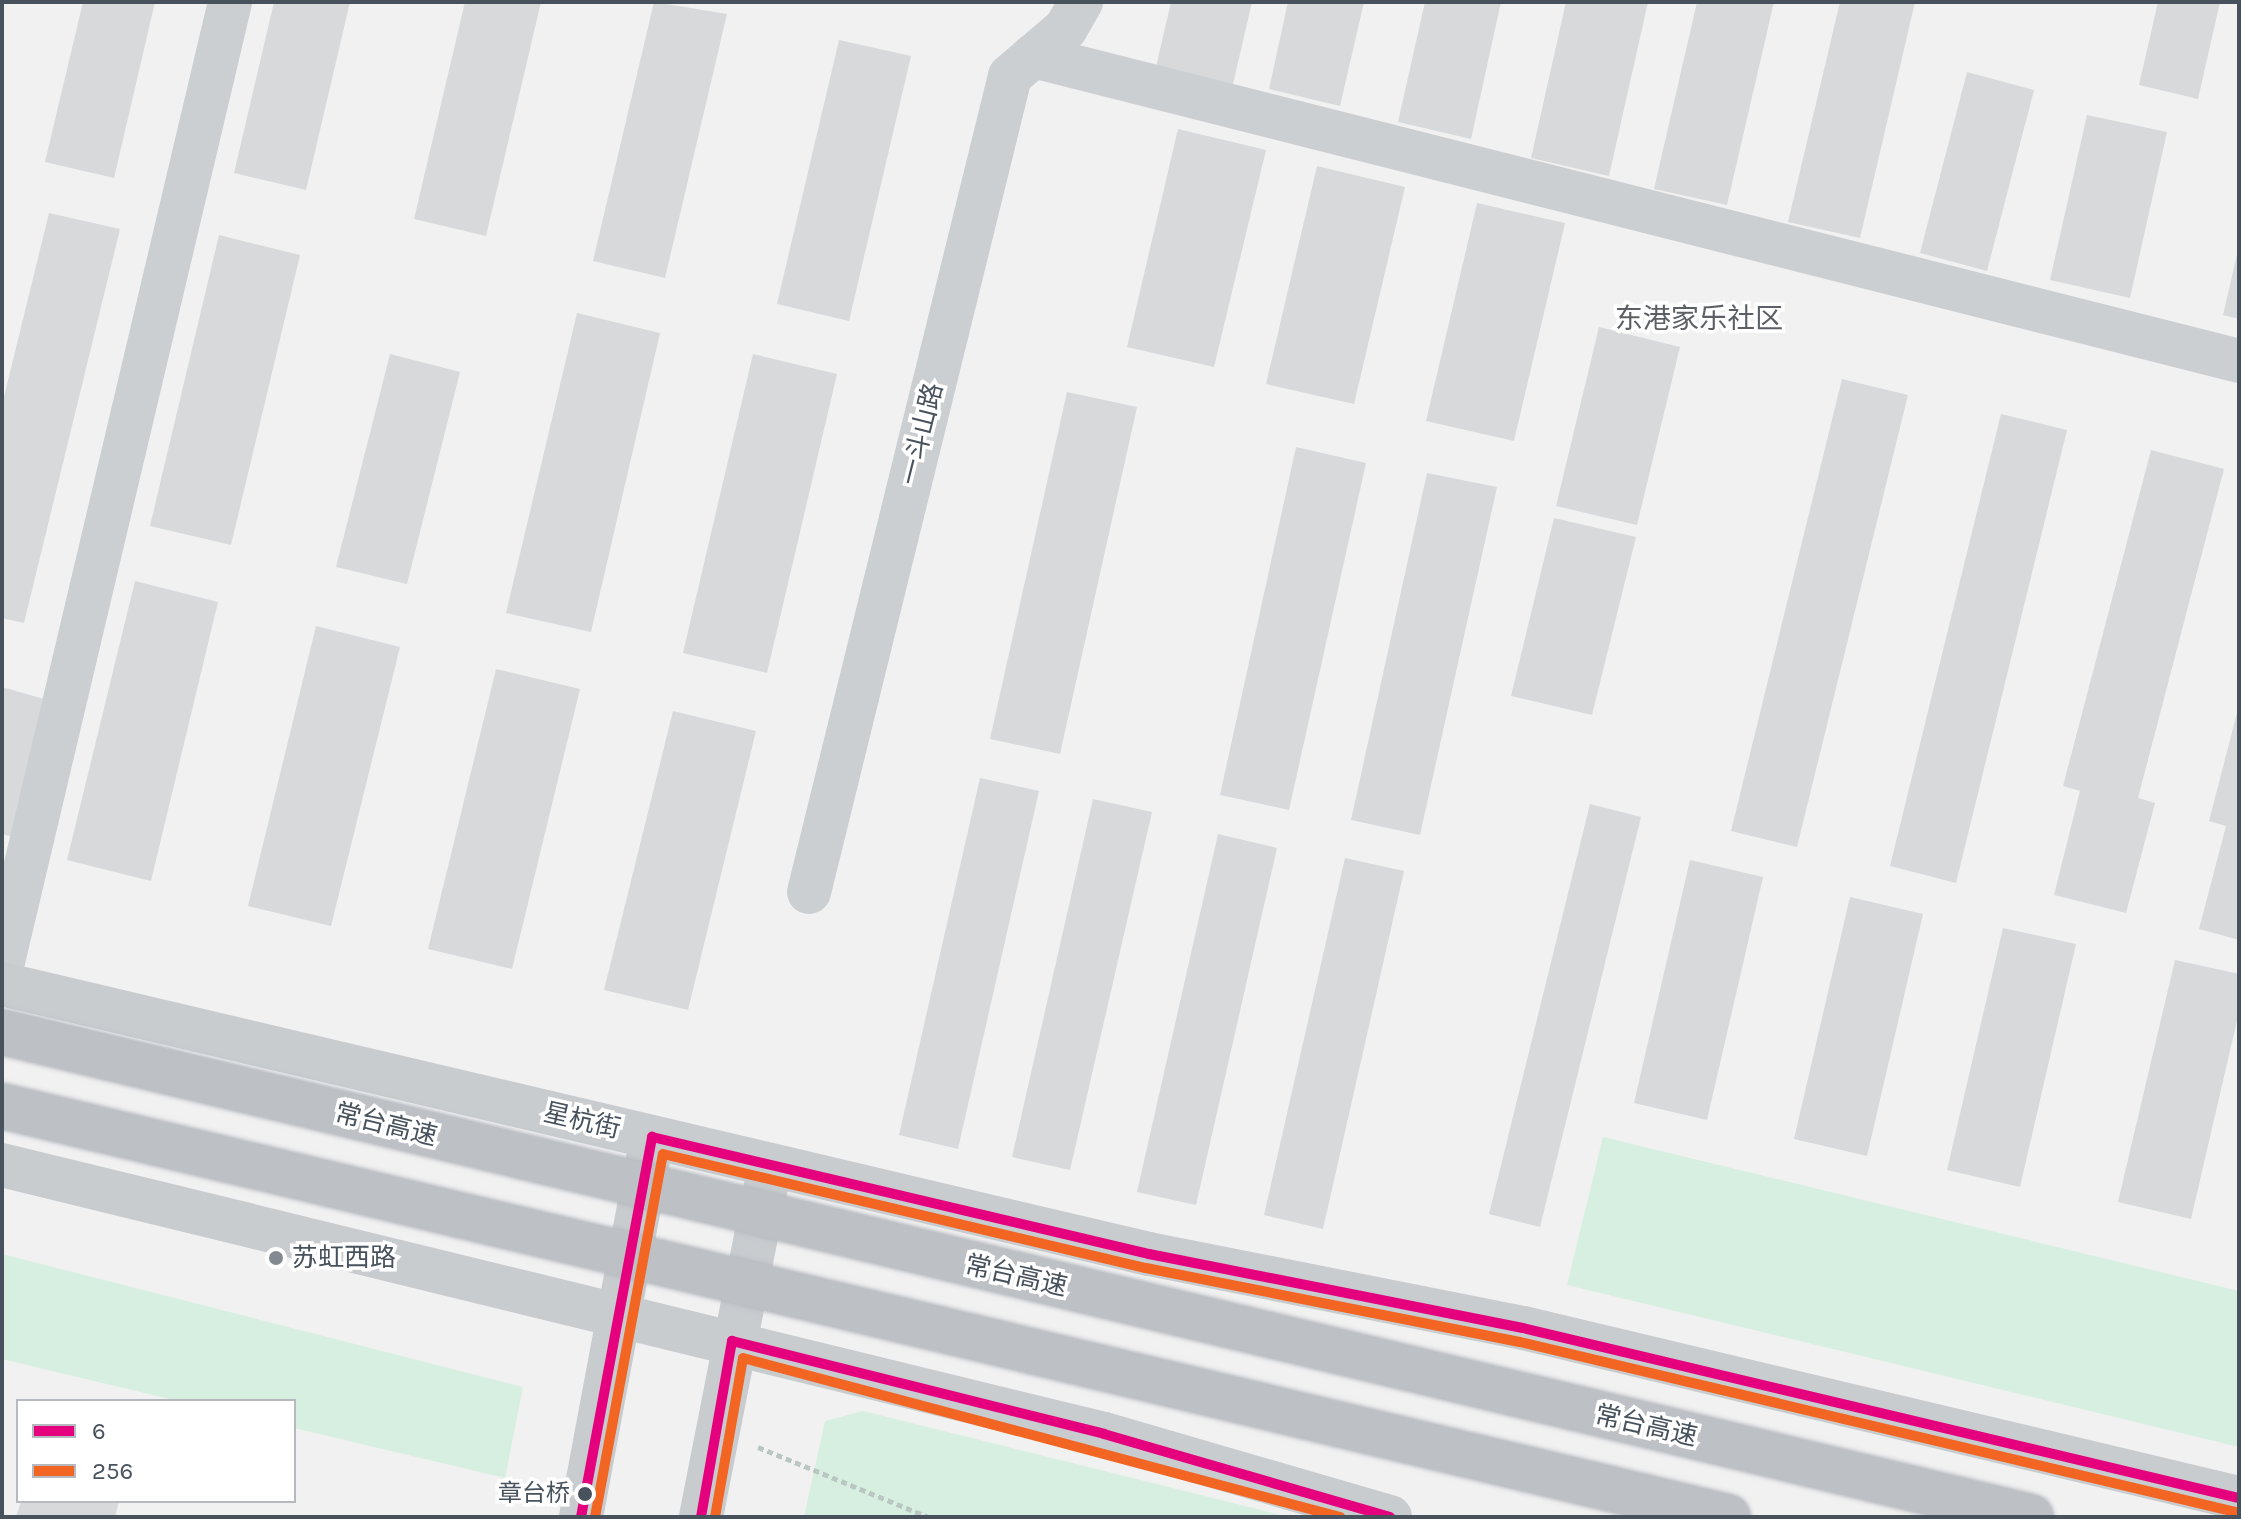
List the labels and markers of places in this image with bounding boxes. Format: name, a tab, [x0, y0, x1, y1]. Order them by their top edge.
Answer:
place label: 苏虹西路	[292, 1242, 396, 1274]
marker: 苏虹西路	[267, 1249, 285, 1267]
place label: 章台桥	[498, 1480, 570, 1508]
marker: 章台桥	[577, 1486, 593, 1502]

